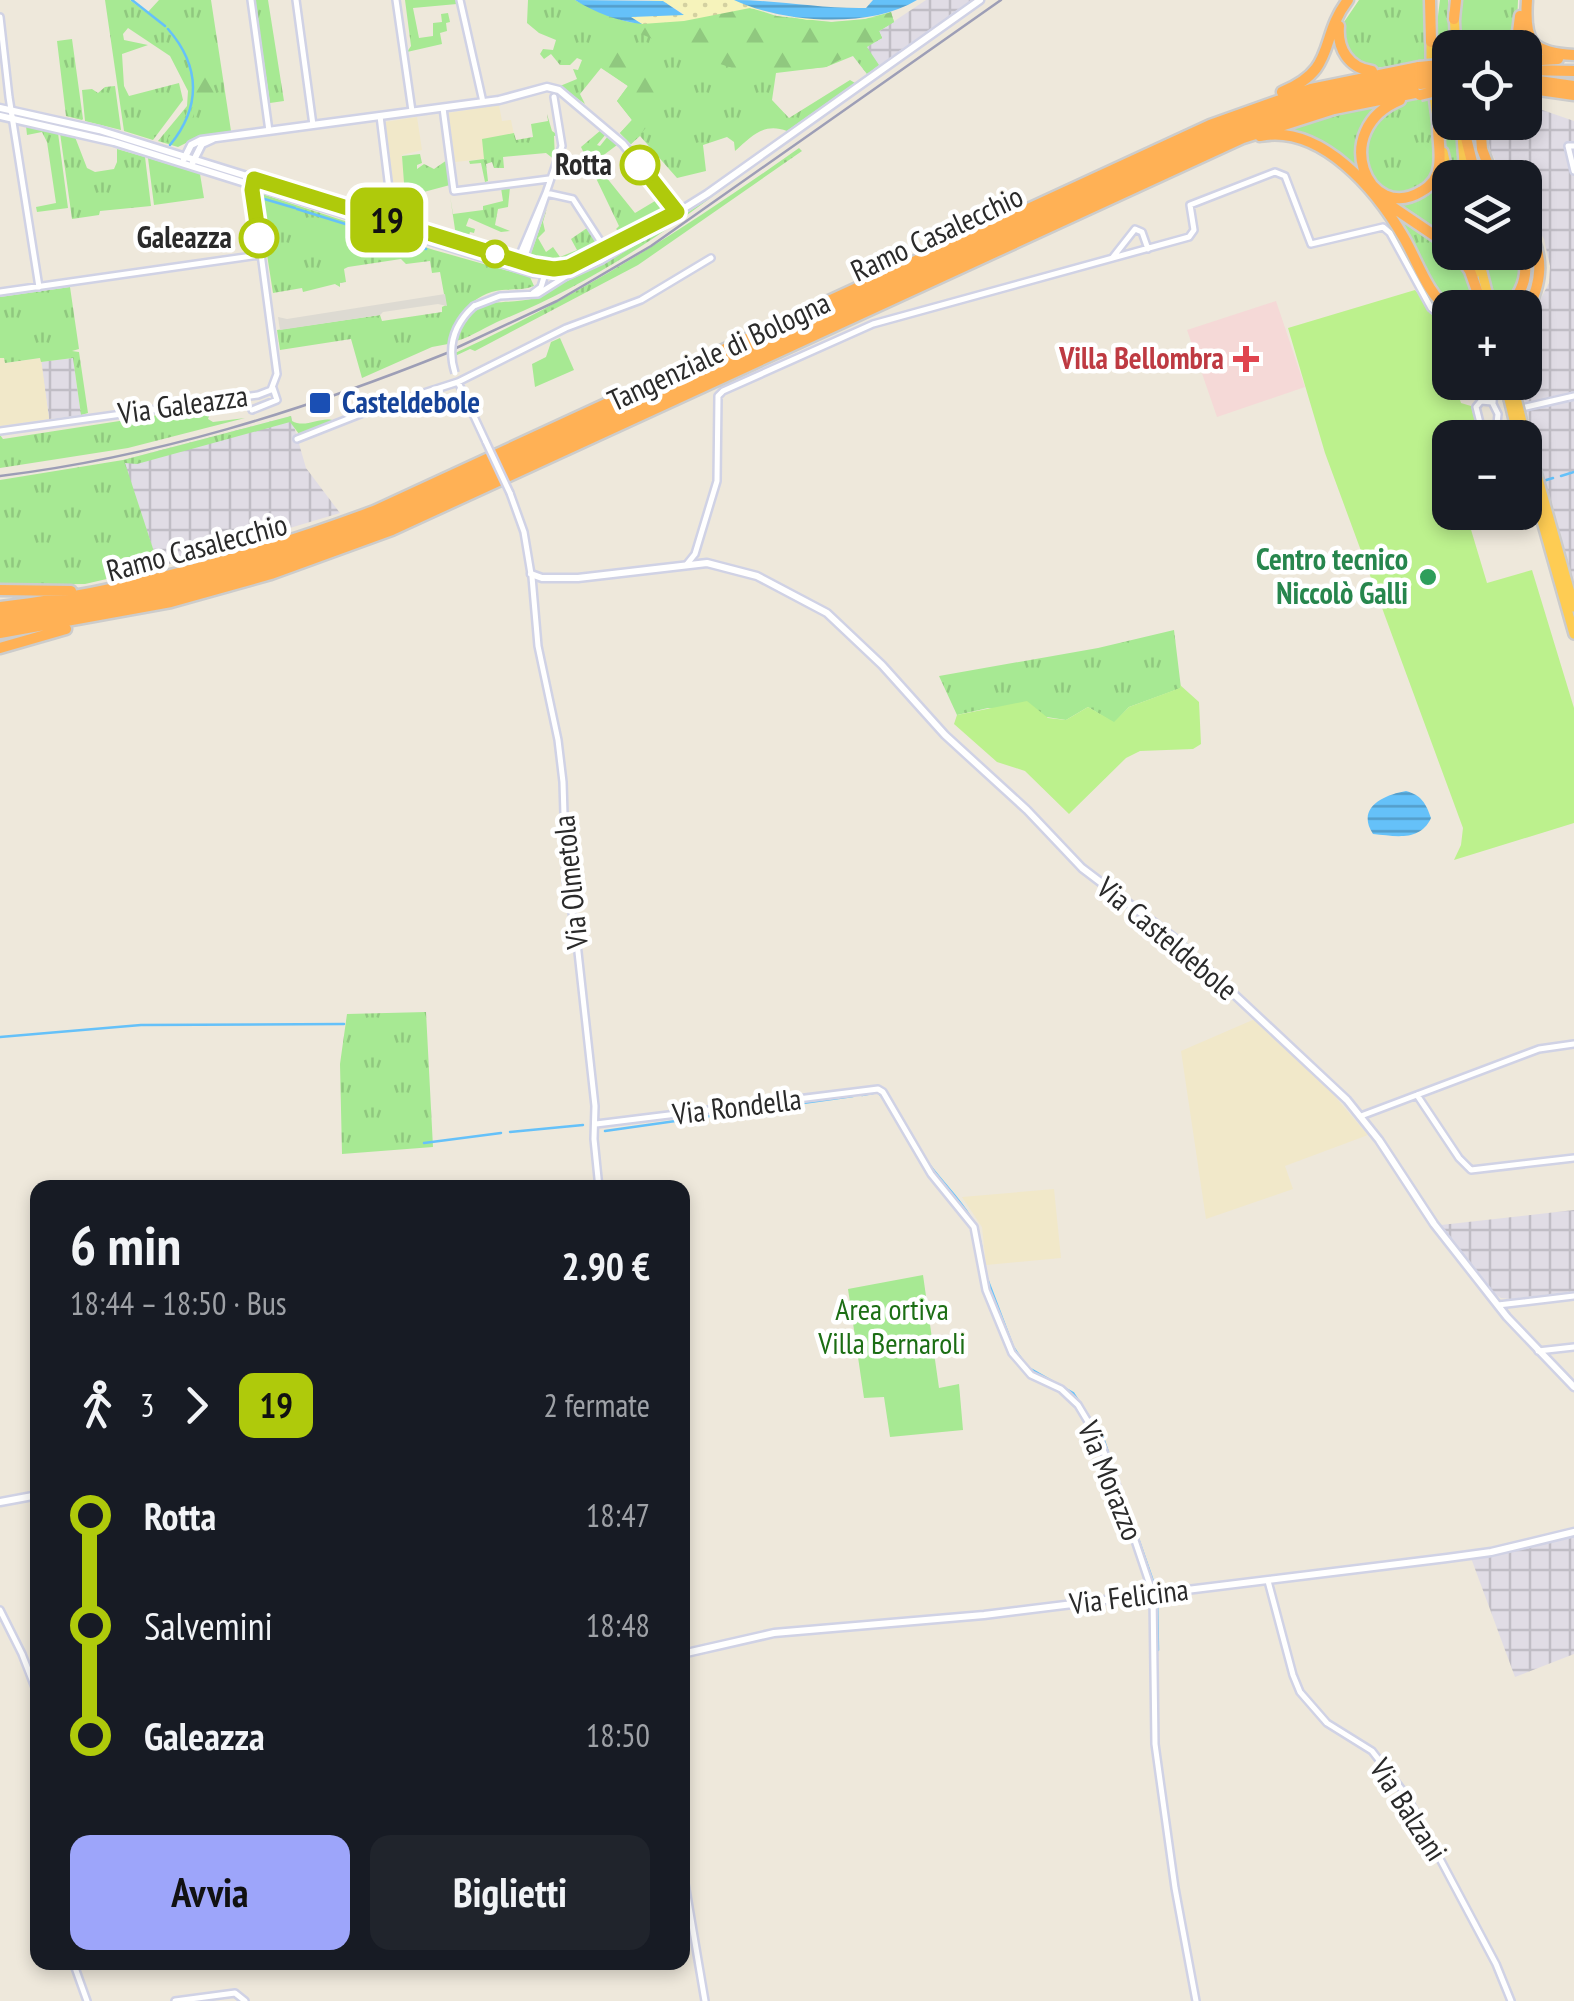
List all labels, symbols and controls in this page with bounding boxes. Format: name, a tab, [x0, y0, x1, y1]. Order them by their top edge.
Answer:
map controls	[1432, 30, 1542, 530]
button: locate	[1432, 30, 1542, 140]
place label: Rotta	[555, 144, 612, 183]
marker: Rotta	[621, 146, 659, 184]
button: layers	[1432, 160, 1542, 270]
street label: Ramo Casalecchio	[844, 176, 1029, 289]
line badge: 19	[342, 188, 432, 252]
text: 19	[370, 197, 404, 243]
place label: Galeazza	[137, 217, 232, 256]
marker: Galeazza	[240, 219, 278, 257]
unlabelled marker	[482, 241, 508, 267]
street label: Tangenziale di Bologna	[601, 282, 836, 419]
button: +	[1432, 290, 1542, 400]
place label: Villa Bellombra	[1058, 338, 1224, 377]
marker: Villa Bellombra	[1233, 346, 1259, 372]
street label: Via Galeazza	[114, 375, 250, 432]
place label: Casteldebole	[342, 382, 480, 421]
marker: Casteldebole	[307, 390, 333, 416]
button: −	[1432, 420, 1542, 530]
street label: Ramo Casalecchio	[102, 504, 291, 589]
place label: Centro tecnico Niccolò Galli	[1256, 539, 1408, 612]
marker: Centro tecnico Niccolò Galli	[1417, 566, 1439, 588]
street label: Via Olmetola	[543, 813, 596, 952]
street label: Via Casteldebole	[1089, 867, 1247, 1008]
street label: Via Rondella	[669, 1078, 803, 1133]
text: 6 min	[70, 1209, 181, 1280]
text: 2.90 €	[561, 1241, 650, 1290]
text: 18:44 – 18:50 · Bus	[70, 1282, 287, 1324]
park label: Area ortiva Villa Bernaroli	[817, 1289, 966, 1362]
icon: walk	[70, 1378, 125, 1433]
icon: forward	[169, 1378, 224, 1433]
text: 19	[259, 1382, 293, 1428]
text: 3	[140, 1384, 154, 1426]
text: 2 fermate	[543, 1384, 650, 1426]
street label: Via Morazzo	[1069, 1414, 1153, 1546]
text: Rotta	[144, 1491, 216, 1540]
text: 18:47	[586, 1494, 650, 1536]
street label: Via Felicina	[1066, 1569, 1190, 1622]
text: Salvemini	[144, 1601, 273, 1650]
text: 18:48	[586, 1604, 650, 1646]
text: Galeazza	[144, 1711, 265, 1760]
text: 18:50	[586, 1714, 650, 1756]
street label: Via Balzani	[1361, 1750, 1457, 1868]
button: Avvia	[70, 1835, 350, 1950]
button: Biglietti	[370, 1835, 650, 1950]

